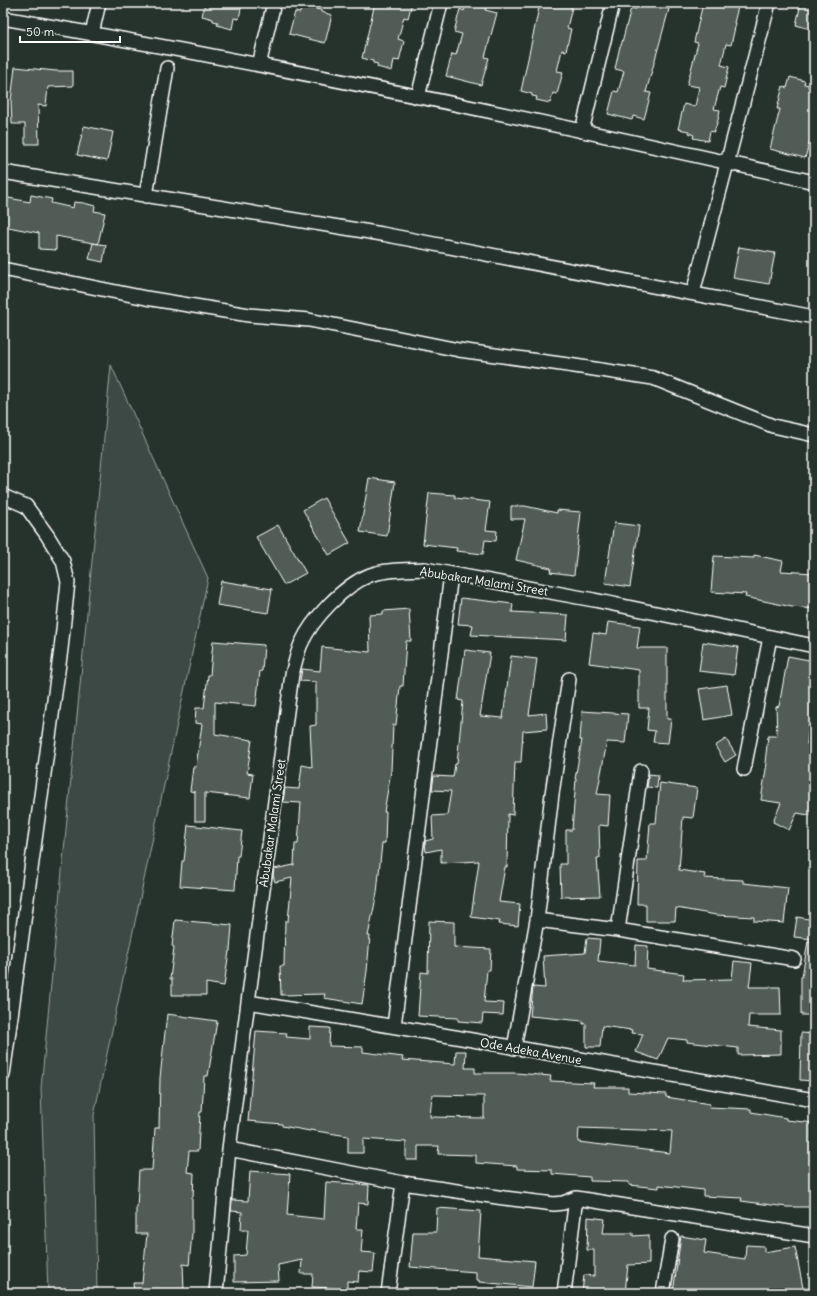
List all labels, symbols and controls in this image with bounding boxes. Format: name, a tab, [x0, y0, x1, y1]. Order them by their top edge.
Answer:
scale bar	[20, 18, 120, 44]
text: 50 m	[26, 24, 55, 39]
street label: Abubakar Malami Street	[419, 563, 549, 599]
street label: Abubakar Malami Street	[256, 758, 288, 888]
street label: Ode Adeka Avenue	[479, 1035, 583, 1067]

